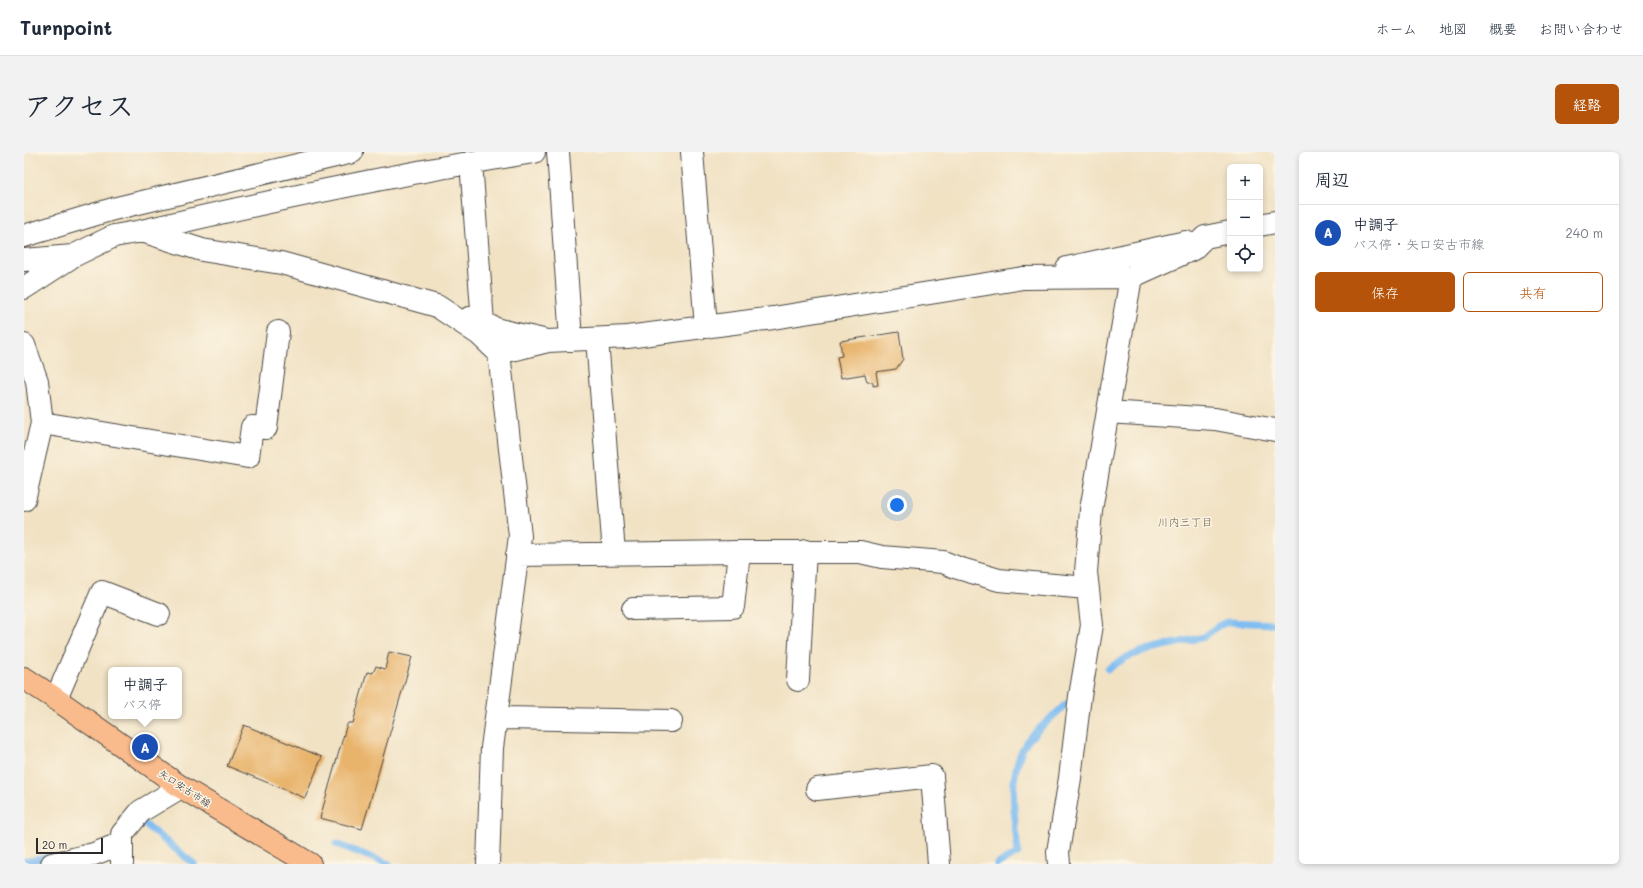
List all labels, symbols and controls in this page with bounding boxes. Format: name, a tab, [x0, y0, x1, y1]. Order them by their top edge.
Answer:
text: Turnpoint	[20, 15, 112, 40]
text: ホーム	[1376, 19, 1417, 38]
text: 地図	[1439, 19, 1467, 38]
text: 概要	[1489, 19, 1517, 38]
text: お問い合わせ	[1539, 19, 1623, 38]
button: 経路	[1555, 84, 1619, 124]
text: アクセス	[24, 87, 134, 123]
map controls	[1227, 164, 1263, 272]
button: +	[1227, 164, 1263, 200]
text: 周辺	[1315, 168, 1349, 190]
button: −	[1227, 200, 1263, 236]
text: 中調子	[1353, 214, 1398, 234]
text: A	[1323, 224, 1333, 241]
text: 240 m	[1566, 224, 1603, 241]
text: バス停 · 矢口安古市線	[1353, 235, 1484, 252]
button: locate	[1227, 236, 1263, 272]
button: 保存	[1315, 272, 1455, 312]
button: 共有	[1463, 272, 1603, 312]
your location	[887, 495, 907, 515]
district label: 川内三丁目	[1158, 514, 1213, 529]
popup	[108, 667, 182, 719]
text: 中調子	[122, 674, 168, 694]
text: バス停	[122, 695, 162, 712]
pin: A	[132, 732, 158, 762]
street label: 矢口安古市線	[156, 766, 214, 810]
scale bar	[36, 836, 103, 855]
text: 20 m	[42, 837, 67, 852]

